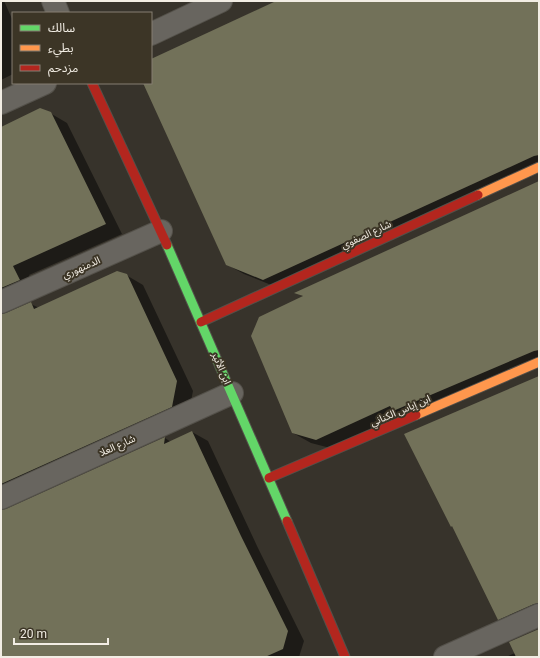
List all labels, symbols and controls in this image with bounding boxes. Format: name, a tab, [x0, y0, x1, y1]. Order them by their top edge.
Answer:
legend	[12, 12, 152, 84]
text: سالك	[48, 21, 75, 35]
text: بطيء	[48, 41, 74, 58]
text: مزدحم	[48, 61, 78, 77]
street label: شارع الصفوي	[340, 218, 394, 253]
street label: الدمنهوري	[61, 254, 103, 283]
street label: ابن الأثير	[209, 350, 233, 386]
street label: ابن إياس الكناني	[369, 393, 433, 430]
street label: شارع العلا	[97, 433, 138, 460]
scale bar	[14, 620, 108, 646]
text: 20 m	[20, 627, 47, 641]

